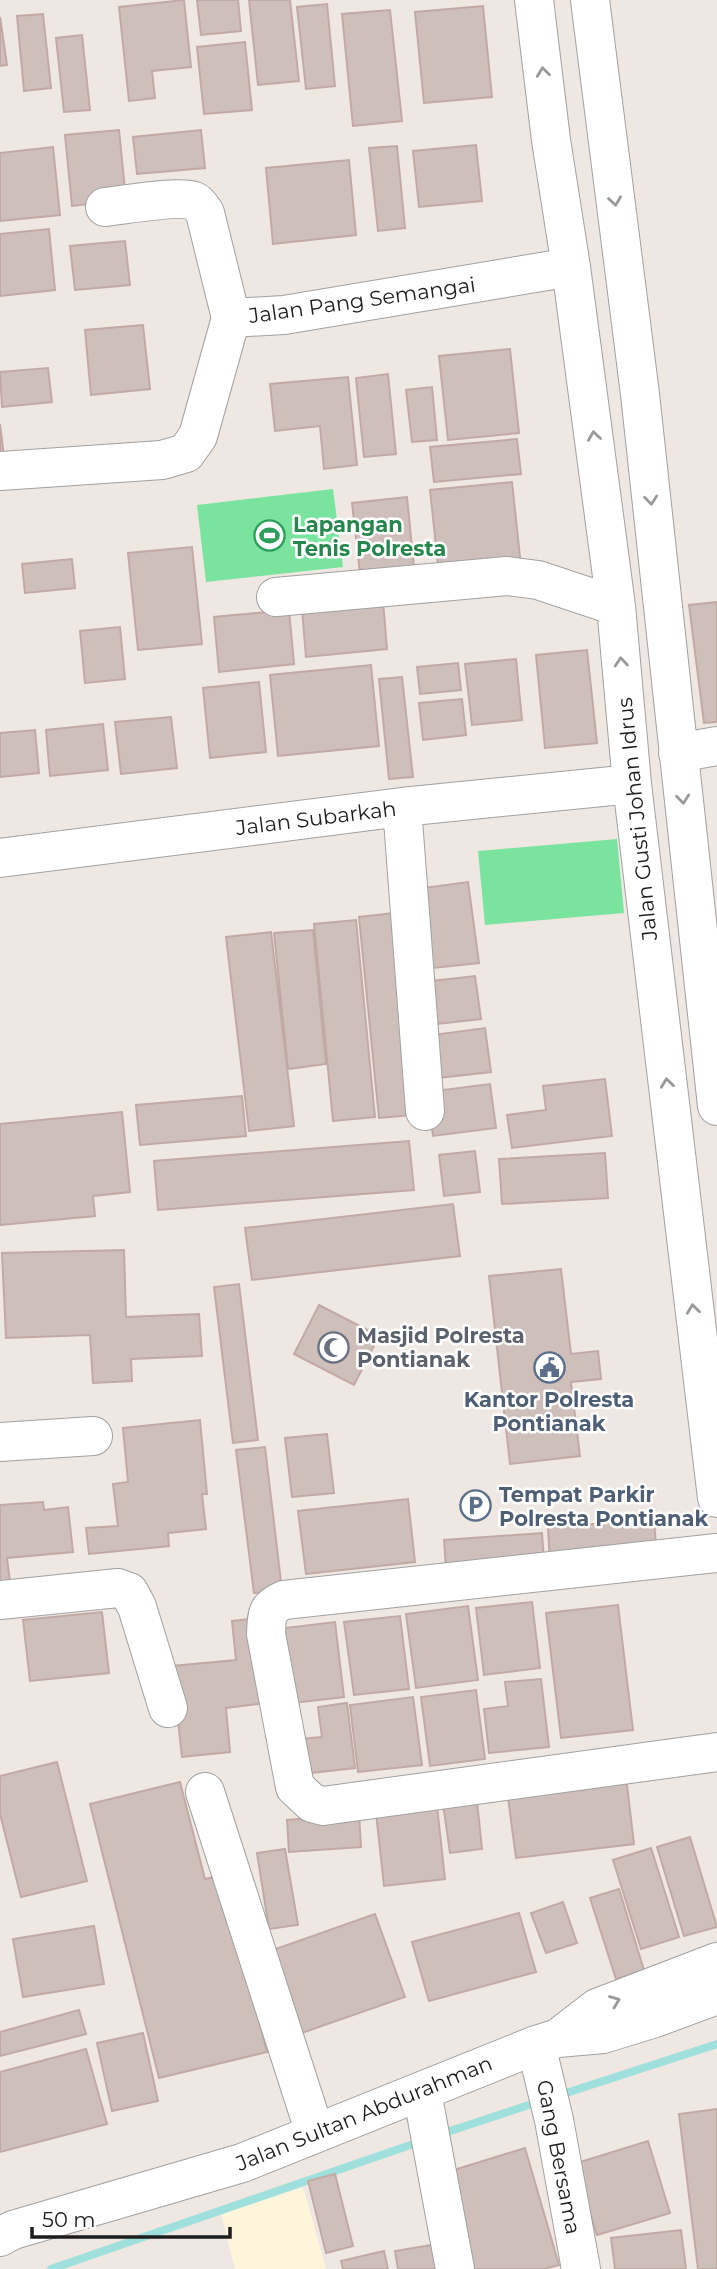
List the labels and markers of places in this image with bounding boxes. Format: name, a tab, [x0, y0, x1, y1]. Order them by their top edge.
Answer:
place label: Lapangan Tenis Polresta	[293, 512, 446, 561]
sports icon: Lapangan Tenis Polresta	[253, 519, 287, 553]
place label: Masjid Polresta Pontianak	[357, 1323, 525, 1372]
mosque icon: Masjid Polresta Pontianak	[317, 1330, 351, 1364]
public building icon: Kantor Polresta Pontianak	[532, 1350, 566, 1384]
place label: Kantor Polresta Pontianak	[464, 1387, 634, 1436]
place label: Tempat Parkir Polresta Pontianak	[499, 1482, 708, 1531]
parking icon: Tempat Parkir Polresta Pontianak	[459, 1489, 493, 1523]

